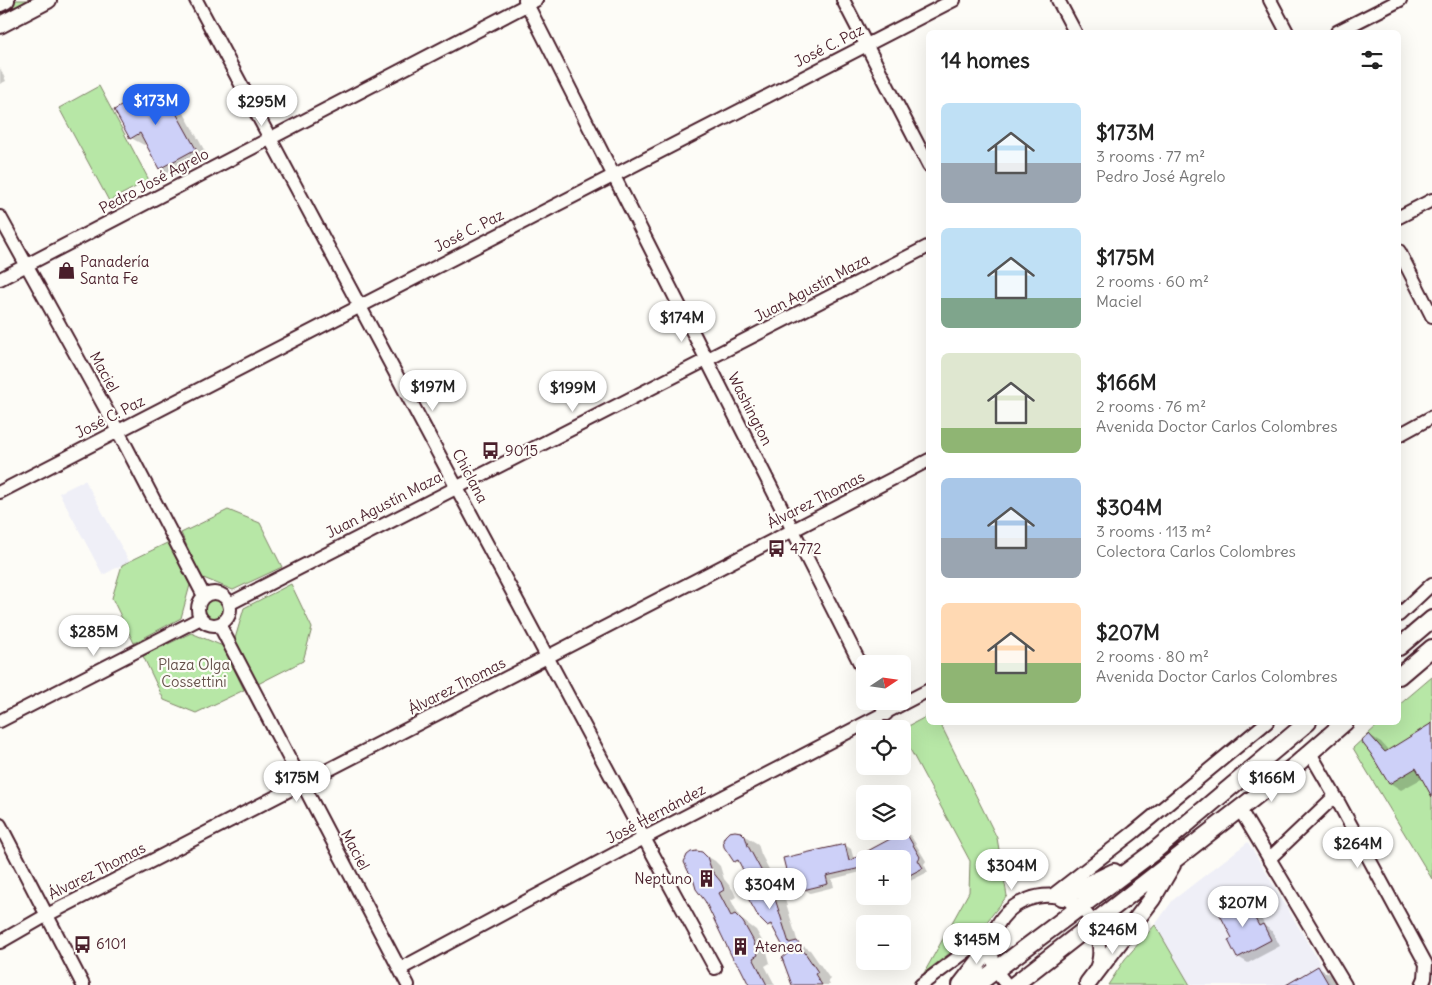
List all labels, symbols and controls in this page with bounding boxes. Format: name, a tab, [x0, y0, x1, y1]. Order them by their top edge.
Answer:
street label: José C. Paz	[791, 20, 867, 71]
icon: filters	[1358, 46, 1386, 74]
text: 14 homes	[941, 47, 1030, 74]
pin: $173M	[121, 84, 191, 126]
pin: $295M	[227, 84, 297, 127]
text: $173M	[134, 90, 178, 110]
text: $295M	[237, 91, 287, 111]
text: $173M	[1096, 119, 1155, 146]
icon: home	[981, 123, 1041, 183]
street label: Pedro José Agrelo	[96, 144, 212, 217]
text: 3 rooms · 77 m²	[1096, 146, 1205, 166]
text: Pedro José Agrelo	[1096, 166, 1225, 186]
street label: José C. Paz	[431, 205, 507, 256]
text: $175M	[1096, 244, 1155, 271]
icon: home	[981, 248, 1041, 308]
street label: Juan Agustín Maza	[751, 249, 873, 326]
place label: Panadería Santa Fe	[80, 252, 150, 288]
shop icon: Panadería Santa Fe	[56, 261, 76, 281]
text: 2 rooms · 60 m²	[1096, 271, 1209, 291]
text: Maciel	[1096, 291, 1142, 311]
pin: $174M	[647, 300, 717, 343]
text: $174M	[660, 307, 704, 327]
street label: Maciel	[86, 348, 123, 395]
street label: Washington	[724, 369, 777, 449]
text: $166M	[1096, 369, 1157, 396]
pin: $197M	[398, 370, 468, 412]
pin: $199M	[538, 370, 608, 413]
icon: home	[981, 373, 1041, 433]
text: $197M	[411, 376, 455, 396]
text: $199M	[550, 377, 596, 397]
street label: José C. Paz	[72, 391, 148, 442]
text: 2 rooms · 76 m²	[1096, 396, 1206, 416]
text: Avenida Doctor Carlos Colombres	[1096, 416, 1337, 436]
bus stop icon: 9015	[481, 441, 501, 461]
place label: 9015	[505, 441, 538, 460]
street label: Chiclana	[448, 445, 493, 507]
street label: Juan Agustín Maza	[323, 467, 445, 542]
street label: Álvarez Thomas	[764, 467, 868, 532]
text: $304M	[1096, 494, 1163, 521]
icon: home	[981, 498, 1041, 558]
text: 3 rooms · 113 m²	[1096, 521, 1211, 541]
bus stop icon: 4772	[766, 539, 786, 559]
place label: 4772	[790, 539, 821, 558]
text: Colectora Carlos Colombres	[1096, 541, 1296, 561]
pin: $285M	[59, 614, 129, 657]
text: $207M	[1096, 619, 1160, 646]
text: $285M	[69, 621, 119, 641]
icon: home	[981, 623, 1041, 683]
text: 2 rooms · 80 m²	[1096, 646, 1209, 666]
street label: Álvarez Thomas	[405, 653, 509, 718]
park label: Plaza Olga Cossettini	[158, 655, 230, 691]
north arrow	[856, 655, 911, 710]
map controls	[856, 655, 911, 970]
text: Avenida Doctor Carlos Colombres	[1096, 666, 1337, 686]
button: locate	[856, 720, 911, 775]
pin: $175M	[262, 760, 332, 803]
pin: $166M	[1237, 760, 1307, 803]
text: $175M	[275, 767, 319, 787]
text: $166M	[1249, 767, 1295, 787]
street label: José Hernández	[603, 780, 708, 848]
button: layers	[856, 785, 911, 840]
street label: Maciel	[337, 826, 374, 873]
pin: $264M	[1323, 826, 1393, 869]
text: $264M	[1333, 833, 1383, 853]
street label: Álvarez Thomas	[45, 838, 149, 903]
pin: $304M	[977, 848, 1047, 891]
button: +	[856, 850, 911, 905]
text: $304M	[987, 855, 1037, 875]
pin: $304M	[735, 868, 805, 910]
place label: Neptuno	[634, 869, 692, 888]
building icon: Neptuno	[696, 869, 716, 889]
text: $304M	[745, 874, 795, 894]
pin: $207M	[1208, 886, 1278, 928]
text: $207M	[1219, 892, 1267, 912]
pin: $246M	[1078, 912, 1148, 955]
button: −	[856, 915, 911, 970]
text: $246M	[1089, 919, 1137, 939]
pin: $145M	[942, 922, 1012, 965]
text: $145M	[954, 929, 1000, 949]
bus stop icon: 6101	[72, 934, 92, 954]
place label: 6101	[96, 934, 126, 953]
building icon: Atenea	[731, 937, 751, 957]
place label: Atenea	[755, 937, 803, 956]

